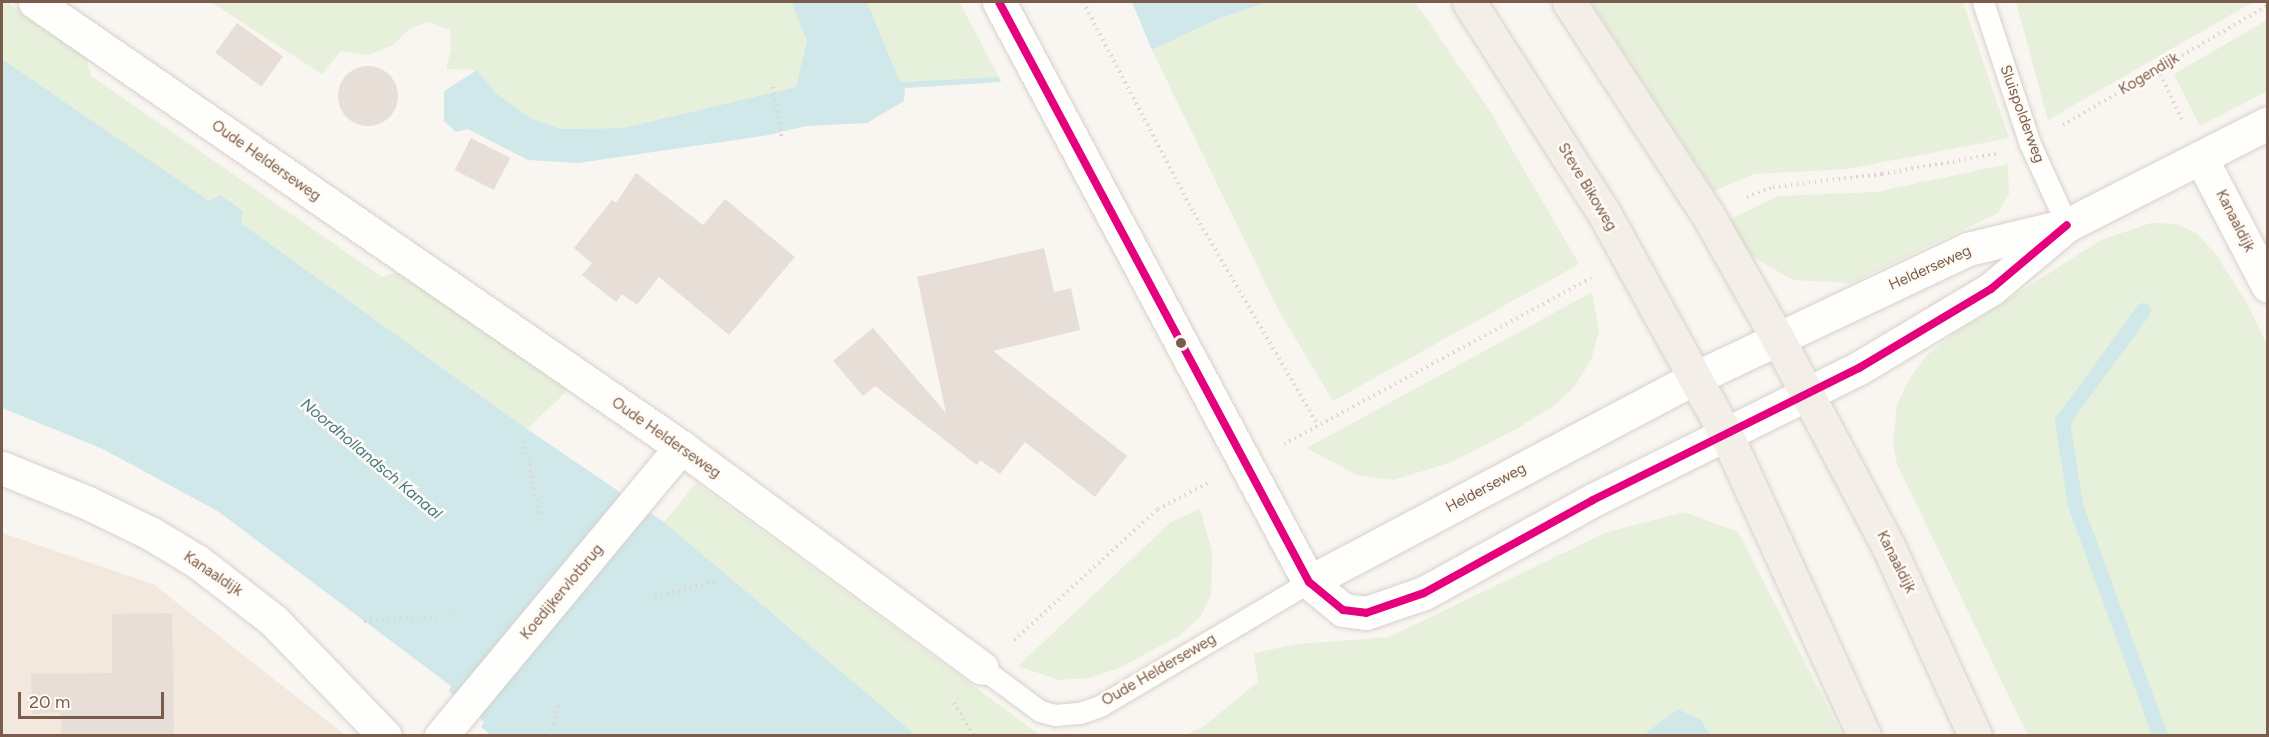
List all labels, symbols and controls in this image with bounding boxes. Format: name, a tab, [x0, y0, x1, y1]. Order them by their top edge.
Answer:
street label: Kogendijk	[2116, 49, 2182, 99]
street label: Sluispolderweg	[1996, 63, 2048, 165]
street label: Oude Helderseweg	[208, 117, 324, 205]
street label: Steve Bikoweg	[1554, 140, 1620, 234]
street label: Kanaaldijk	[2212, 187, 2258, 255]
street label: Helderseweg	[1886, 242, 1974, 294]
unlabelled marker	[1175, 337, 1187, 349]
water label: Noordhollandsch Kanaal	[297, 394, 445, 524]
street label: Oude Helderseweg	[608, 394, 724, 482]
street label: Helderseweg	[1443, 459, 1529, 517]
street label: Kanaaldijk	[1873, 528, 1919, 596]
street label: Koedijkervlotbrug	[517, 541, 607, 643]
street label: Kanaaldijk	[180, 548, 246, 600]
street label: Oude Helderseweg	[1099, 630, 1219, 710]
scale bar	[21, 680, 166, 718]
text: 20 m	[29, 691, 70, 713]

